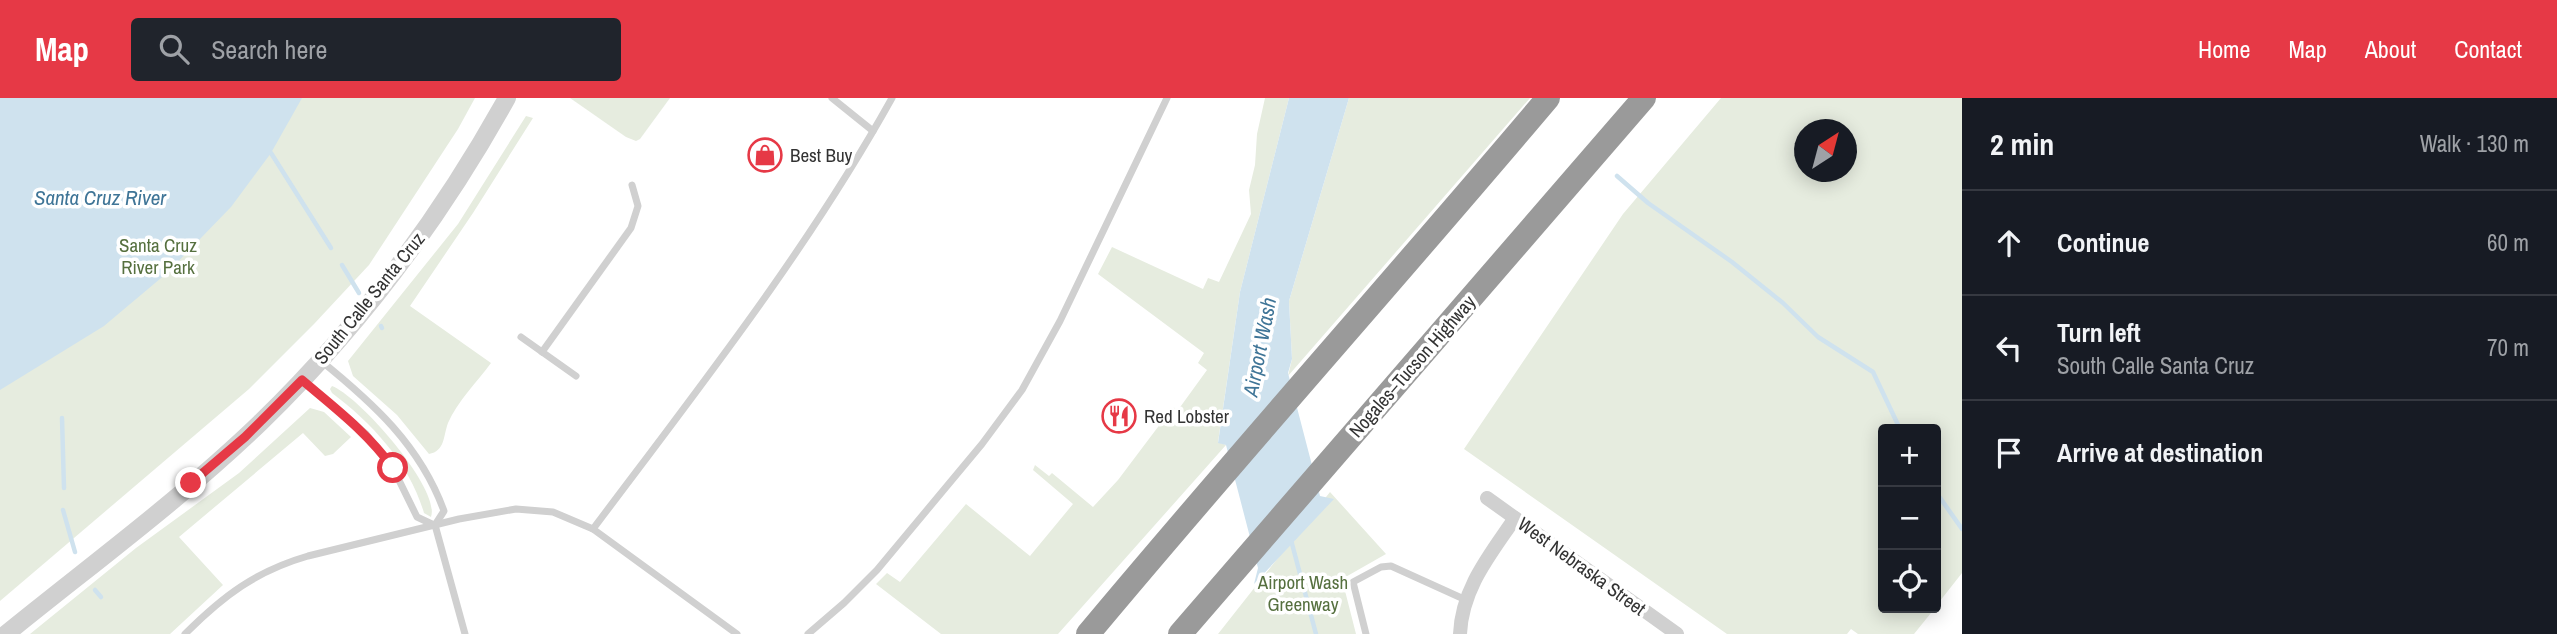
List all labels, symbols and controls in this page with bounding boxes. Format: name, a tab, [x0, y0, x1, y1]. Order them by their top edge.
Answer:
search box	[131, 18, 621, 81]
text: Map	[35, 27, 89, 71]
icon: search	[155, 30, 193, 68]
text: Search here	[211, 32, 327, 67]
text: Home	[2198, 33, 2250, 65]
text: Map	[2288, 33, 2327, 65]
text: About	[2365, 33, 2416, 65]
text: Contact	[2454, 33, 2522, 65]
north arrow	[1794, 119, 1857, 182]
text: 2 min	[1990, 124, 2054, 164]
text: Walk · 130 m	[2420, 128, 2529, 159]
shop icon: Best Buy	[746, 136, 784, 174]
place label: Best Buy	[790, 142, 853, 168]
water label: Santa Cruz River	[34, 183, 167, 212]
icon: ahead	[1990, 224, 2028, 262]
text: Continue	[2057, 225, 2149, 260]
street label: South Calle Santa Cruz	[308, 226, 430, 369]
text: 60 m	[2487, 227, 2529, 258]
park label: Santa Cruz River Park	[119, 232, 197, 280]
street label: Nogales–Tucson Highway	[1343, 289, 1481, 443]
water label: Airport Wash	[1236, 295, 1283, 400]
text: Turn left	[2057, 315, 2141, 350]
icon: left	[1990, 329, 2028, 367]
text: 70 m	[2487, 332, 2529, 363]
text: South Calle Santa Cruz	[2057, 350, 2254, 381]
restaurant icon: Red Lobster	[1100, 397, 1138, 435]
place label: Red Lobster	[1144, 403, 1230, 429]
map controls	[1878, 424, 1941, 613]
button: +	[1878, 424, 1941, 487]
icon: arrive	[1990, 434, 2028, 472]
text: Arrive at destination	[2057, 435, 2263, 470]
route start	[377, 452, 408, 483]
route end	[175, 467, 206, 498]
button: −	[1878, 487, 1941, 550]
street label: West Nebraska Street	[1513, 511, 1652, 622]
button: locate	[1878, 550, 1941, 613]
park label: Airport Wash Greenway	[1257, 569, 1348, 617]

